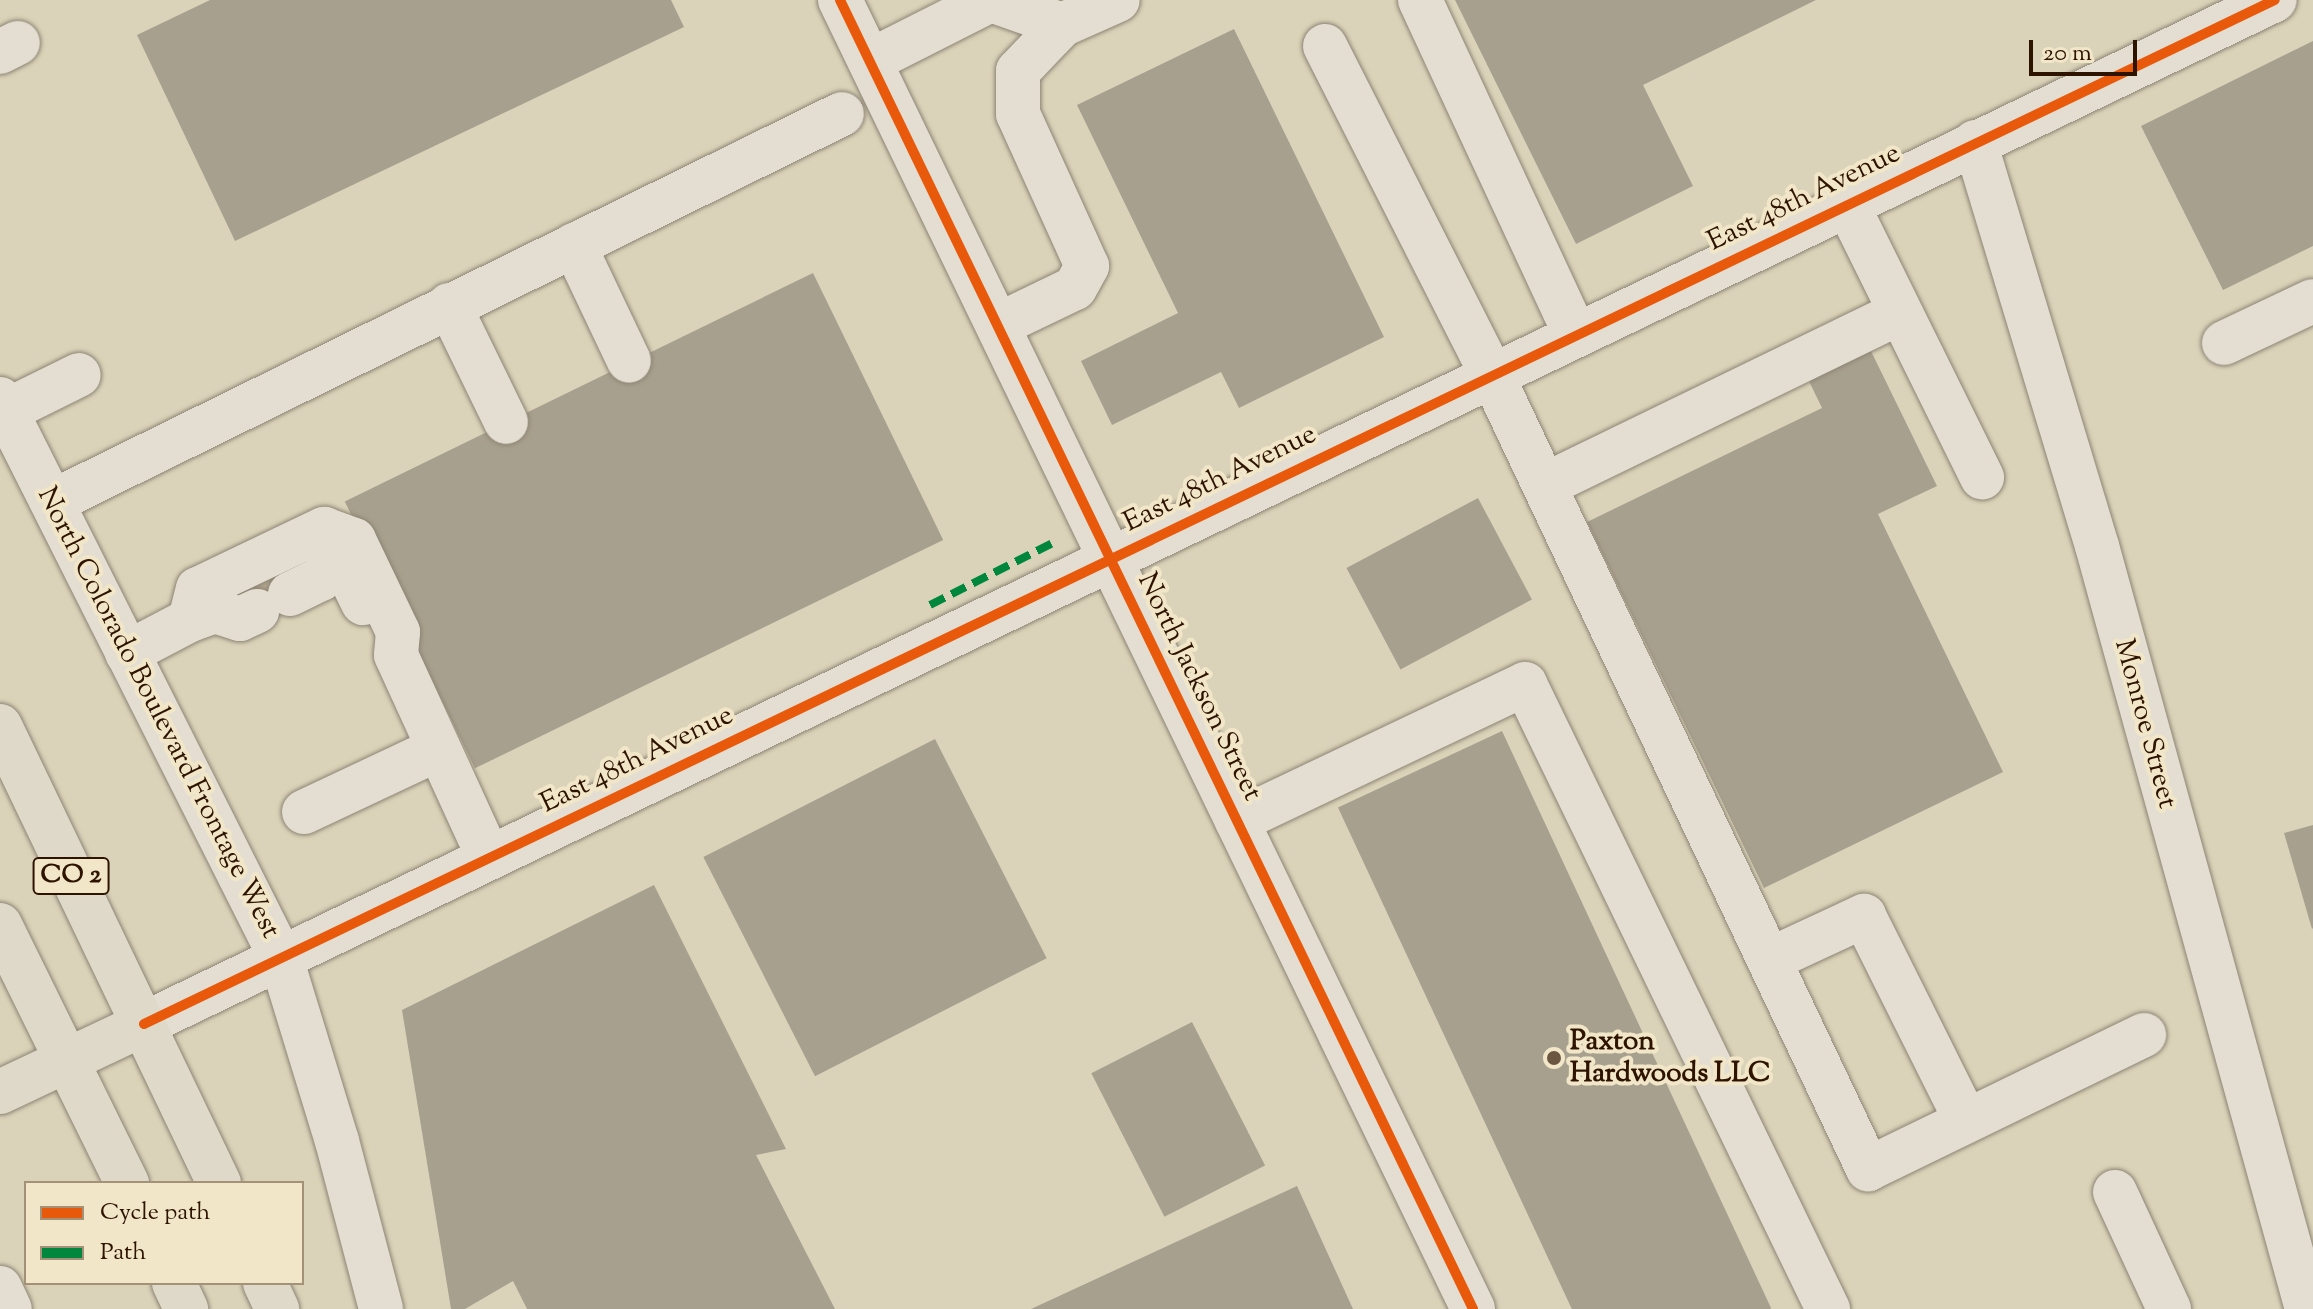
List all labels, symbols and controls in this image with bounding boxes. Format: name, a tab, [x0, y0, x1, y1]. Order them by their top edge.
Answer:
scale bar	[2033, 24, 2141, 74]
text: 20 m	[2043, 37, 2092, 71]
street label: East 48th Avenue	[1702, 137, 1906, 259]
street label: East 48th Avenue	[1118, 418, 1322, 540]
street label: North Colorado Boulevard Frontage West	[29, 482, 287, 944]
street label: North Jackson Street	[1129, 568, 1269, 806]
street label: Monroe Street	[2106, 636, 2184, 812]
street label: East 48th Avenue	[535, 699, 739, 821]
road number: CO 2	[31, 854, 111, 898]
place label: Paxton Hardwoods LLC	[1570, 1025, 1771, 1091]
marker: Paxton Hardwoods LLC	[1545, 1049, 1563, 1067]
legend	[24, 1181, 304, 1285]
text: Cycle path	[100, 1196, 210, 1230]
text: Path	[100, 1236, 146, 1270]

